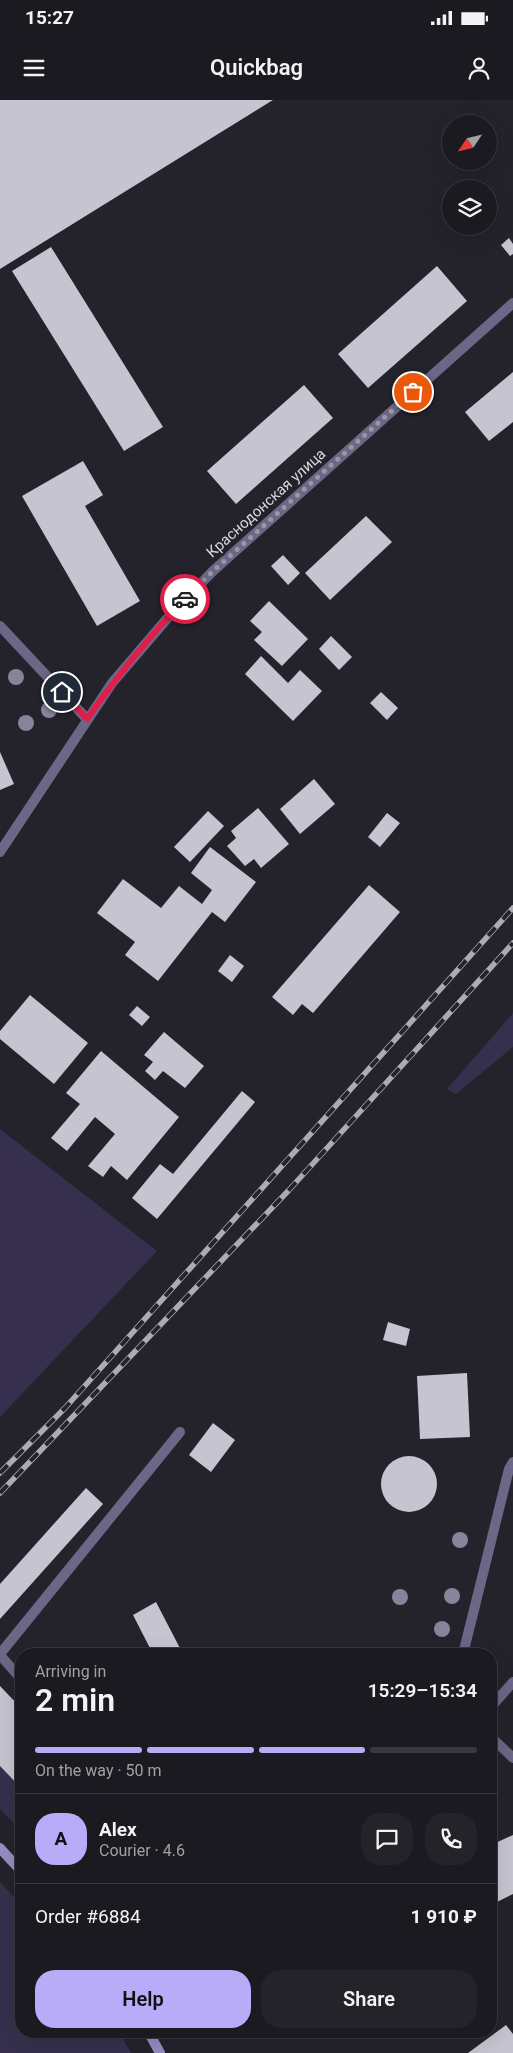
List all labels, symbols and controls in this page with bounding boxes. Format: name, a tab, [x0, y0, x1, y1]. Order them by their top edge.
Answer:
text: 15:27	[25, 6, 74, 29]
icon: menu	[20, 54, 48, 82]
icon: person	[465, 54, 493, 82]
text: Quickbag	[210, 55, 303, 80]
north arrow	[442, 115, 498, 170]
map controls	[442, 115, 497, 235]
button: layers	[442, 180, 497, 235]
pin	[392, 371, 434, 413]
icon: bag	[399, 378, 427, 406]
street label: Краснодонская улица	[203, 445, 329, 561]
courier	[160, 574, 210, 624]
icon: car	[171, 585, 199, 613]
pin	[41, 671, 83, 713]
icon: home	[48, 678, 76, 706]
text: Arriving in	[35, 1662, 106, 1681]
text: 15:29–15:34	[368, 1679, 477, 1702]
text: 2 min	[35, 1681, 115, 1719]
text: On the way · 50 m	[35, 1761, 162, 1780]
button: chat	[361, 1813, 413, 1865]
button: phone	[425, 1813, 477, 1865]
text: Alex	[99, 1818, 137, 1841]
text: A	[55, 1827, 67, 1850]
text: Courier · 4.6	[99, 1841, 185, 1860]
text: Order #6884	[35, 1905, 141, 1928]
text: 1 910 ₽	[411, 1905, 477, 1928]
button: Help	[35, 1970, 251, 2028]
button: Share	[261, 1970, 477, 2028]

